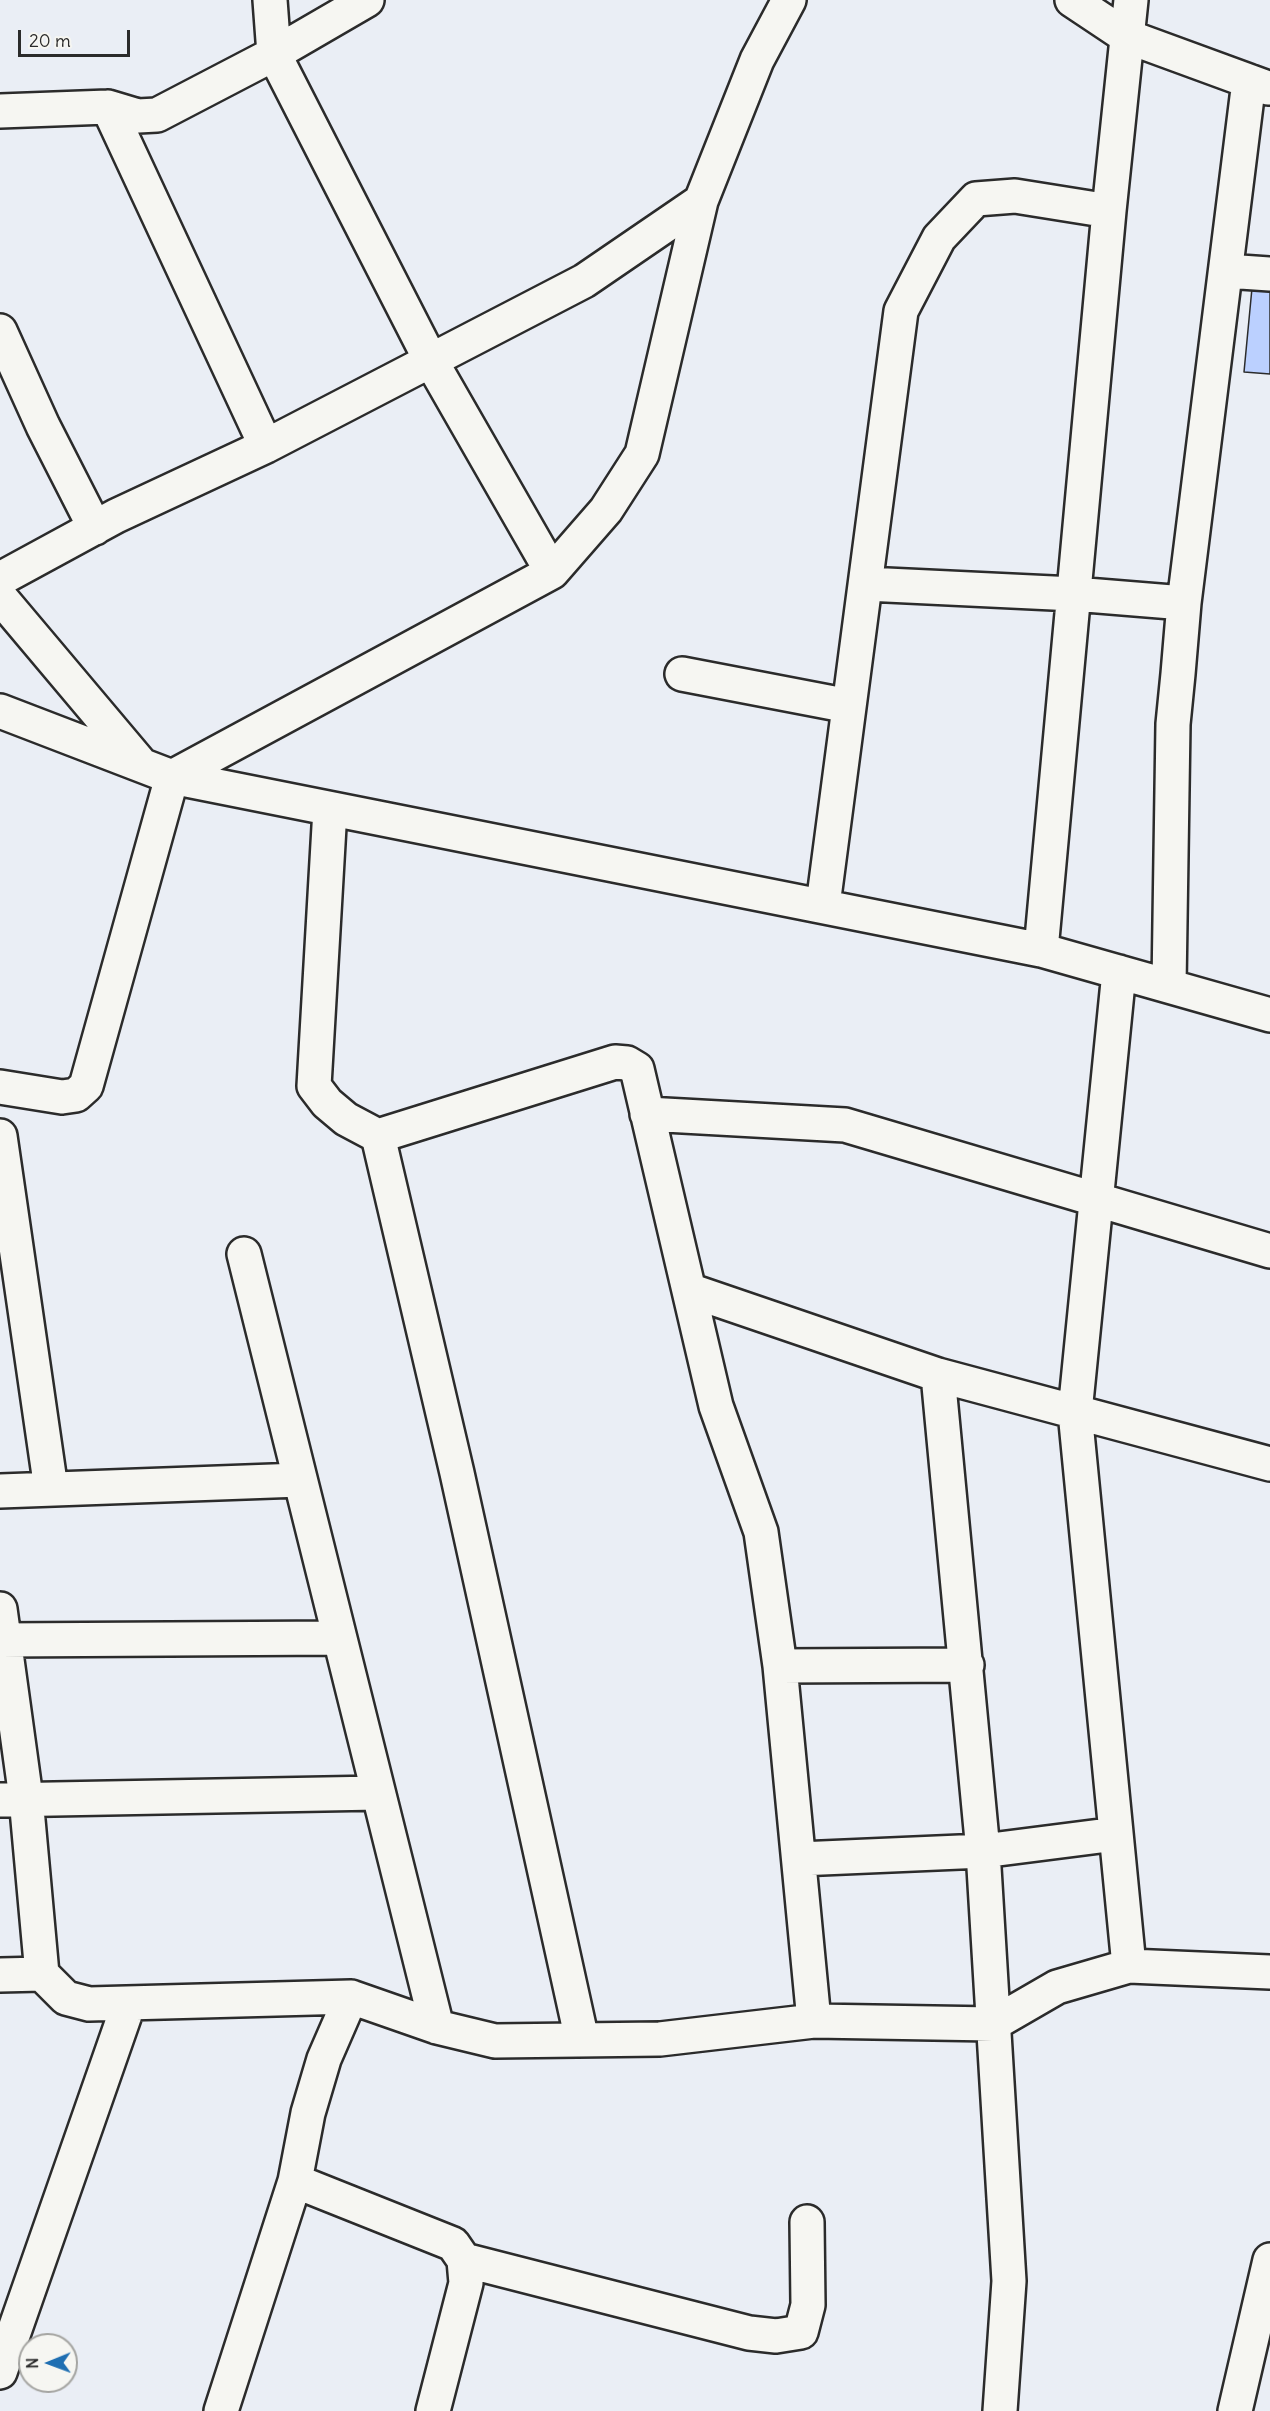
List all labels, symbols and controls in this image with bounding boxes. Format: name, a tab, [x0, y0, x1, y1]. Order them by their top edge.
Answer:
scale bar	[21, 18, 134, 56]
text: 20 m	[29, 29, 71, 52]
north arrow	[18, 2333, 78, 2393]
text: N	[22, 2358, 42, 2369]

